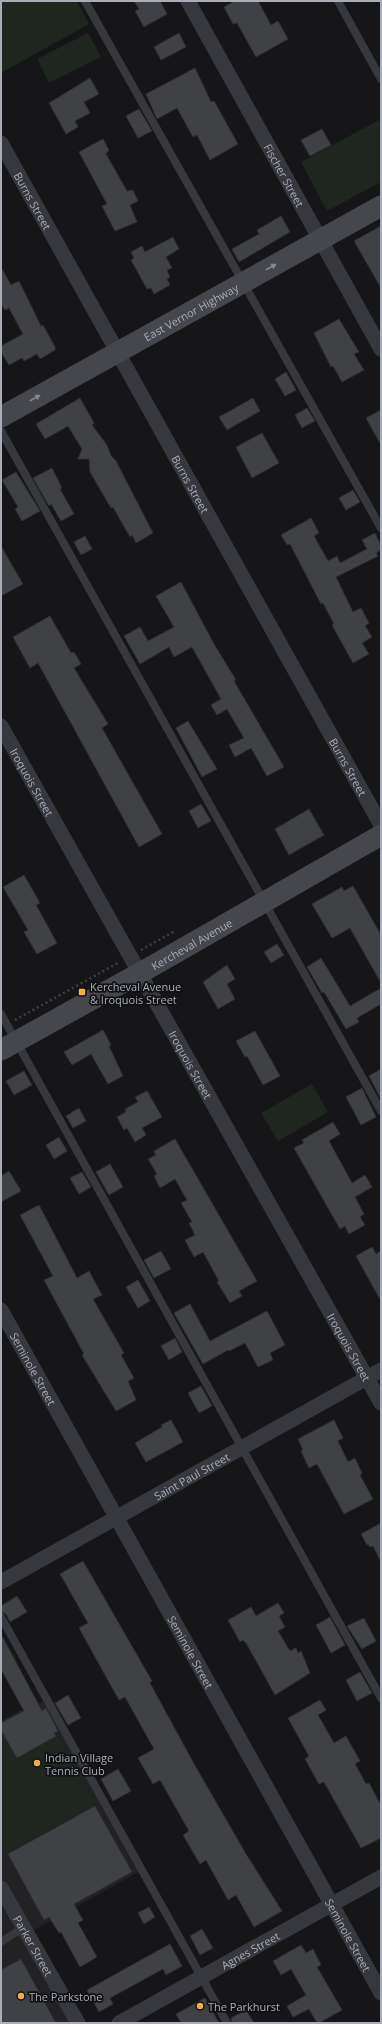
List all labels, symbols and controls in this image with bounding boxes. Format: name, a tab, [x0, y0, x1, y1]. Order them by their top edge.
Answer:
street label: Fischer Street	[261, 141, 308, 209]
street label: Burns Street	[11, 169, 55, 232]
one-way arrow	[265, 263, 277, 270]
street label: East Vernor Highway	[141, 279, 241, 344]
one-way arrow	[29, 395, 41, 402]
street label: Burns Street	[169, 452, 213, 515]
street label: Burns Street	[326, 735, 371, 798]
street label: Iroquois Street	[7, 745, 57, 819]
street label: Kercheval Avenue	[148, 915, 235, 973]
place label: Kercheval Avenue & Iroquois Street	[90, 979, 181, 1007]
marker: Kercheval Avenue & Iroquois Street	[77, 987, 87, 997]
street label: Iroquois Street	[166, 1028, 216, 1101]
street label: Iroquois Street	[324, 1310, 375, 1384]
street label: Seminole Street	[7, 1329, 60, 1408]
street label: Saint Paul Street	[151, 1449, 232, 1503]
street label: Seminole Street	[165, 1613, 217, 1691]
place label: Indian Village Tennis Club	[45, 1750, 113, 1778]
marker: Indian Village Tennis Club	[32, 1758, 42, 1768]
street label: Seminole Street	[322, 1896, 375, 1974]
street label: Parker Street	[11, 1912, 57, 1978]
street label: Agnes Street	[218, 1928, 282, 1972]
place label: The Parkstone	[29, 1989, 103, 2004]
marker: The Parkstone	[16, 1991, 26, 2001]
place label: The Parkhurst	[208, 1999, 280, 2014]
marker: The Parkhurst	[195, 2001, 205, 2011]

